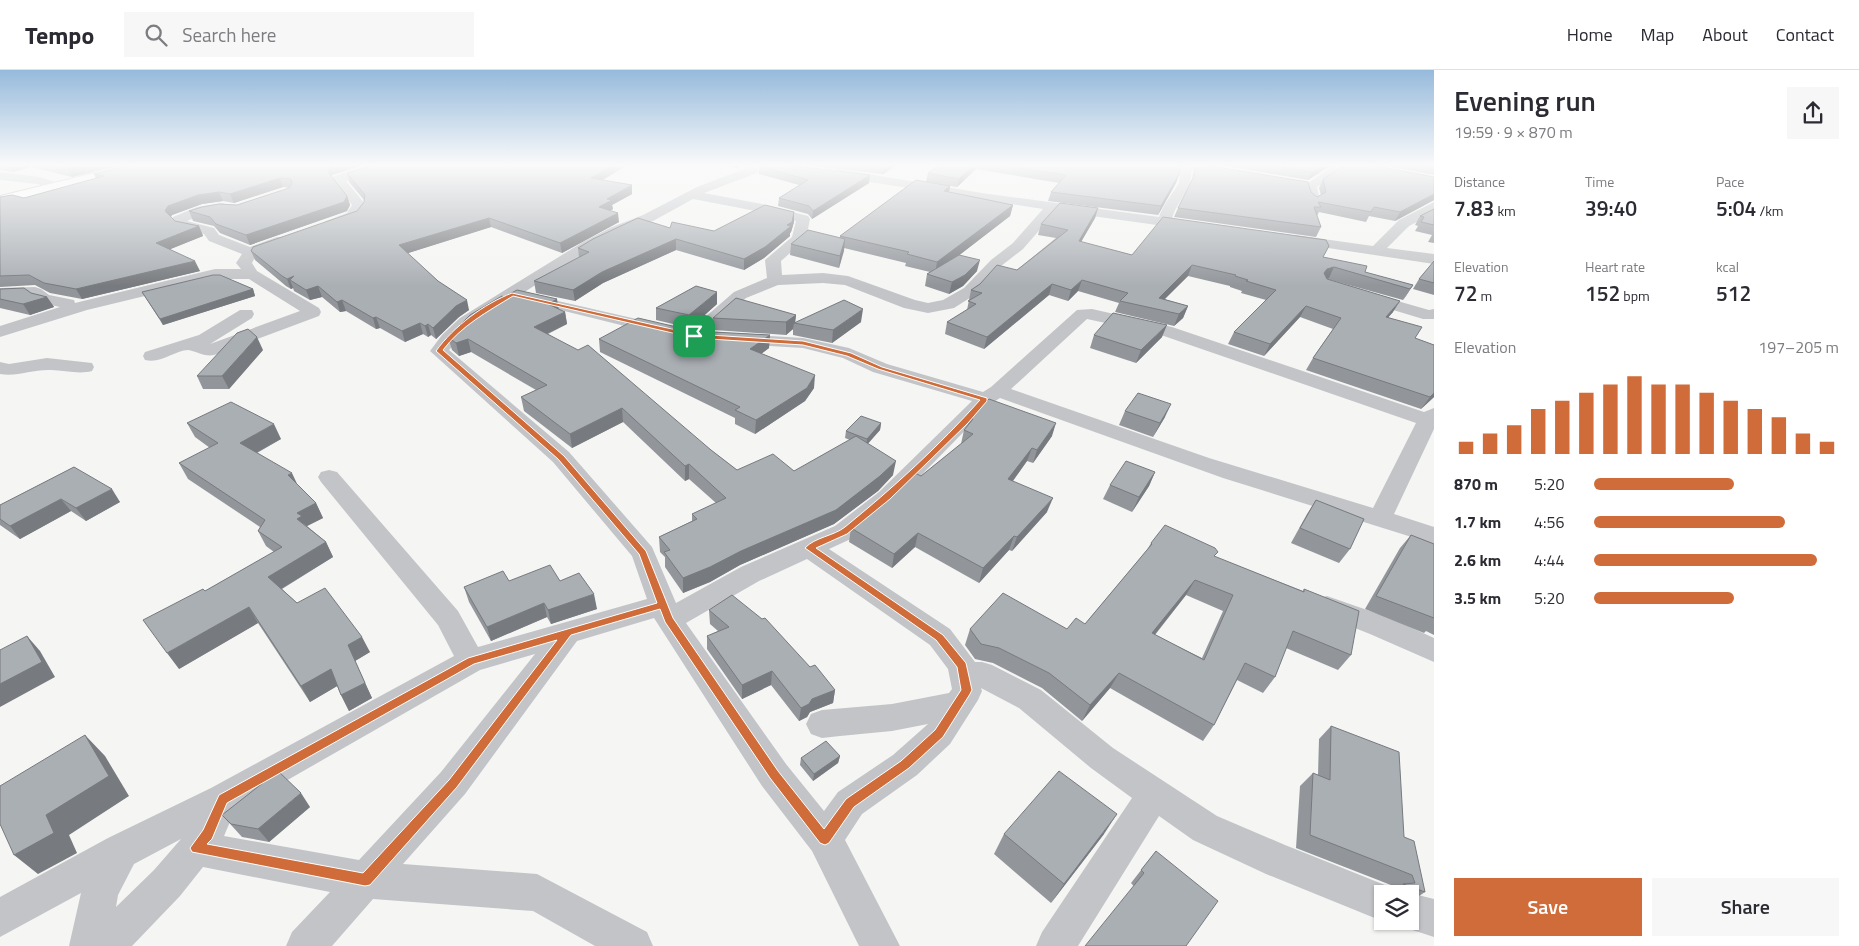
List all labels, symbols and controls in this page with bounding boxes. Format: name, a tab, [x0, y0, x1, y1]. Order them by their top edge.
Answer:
search box	[124, 12, 474, 57]
text: Tempo	[25, 17, 94, 53]
text: Search here	[182, 20, 276, 49]
icon: search	[142, 21, 170, 49]
text: Home	[1567, 21, 1613, 48]
text: Map	[1641, 21, 1674, 48]
text: About	[1702, 21, 1748, 48]
text: Contact	[1776, 21, 1834, 48]
text: Evening run	[1454, 79, 1596, 122]
button: share	[1787, 87, 1839, 139]
text: 19:59 · 9 × 870 m	[1454, 120, 1573, 144]
text: Distance	[1454, 171, 1505, 192]
text: Time	[1585, 171, 1614, 192]
text: Pace	[1716, 171, 1744, 192]
text: 7.83	[1454, 192, 1494, 224]
text: 39:40	[1585, 192, 1637, 224]
text: 5:04	[1716, 192, 1756, 224]
text: km	[1494, 200, 1516, 221]
text: /km	[1756, 200, 1784, 221]
text: Elevation	[1454, 256, 1508, 277]
text: Heart rate	[1585, 256, 1645, 277]
text: kcal	[1716, 256, 1739, 277]
text: 72	[1454, 277, 1478, 309]
text: 152	[1585, 277, 1620, 309]
text: 512	[1716, 277, 1751, 309]
text: m	[1478, 285, 1492, 306]
text: bpm	[1620, 285, 1650, 306]
pin	[673, 315, 715, 357]
icon: arrive	[680, 322, 708, 350]
text: Elevation	[1454, 335, 1516, 359]
text: 197–205 m	[1758, 335, 1839, 359]
text: 870 m	[1454, 472, 1498, 496]
text: 5:20	[1534, 472, 1564, 496]
text: 1.7 km	[1454, 510, 1501, 534]
text: 4:56	[1534, 510, 1564, 534]
text: 2.6 km	[1454, 548, 1501, 572]
text: 4:44	[1534, 548, 1564, 572]
text: 3.5 km	[1454, 586, 1501, 610]
text: 5:20	[1534, 586, 1564, 610]
button: Save	[1454, 878, 1642, 936]
button: Share	[1652, 878, 1839, 936]
map controls	[1374, 885, 1419, 930]
button: layers	[1374, 885, 1419, 930]

